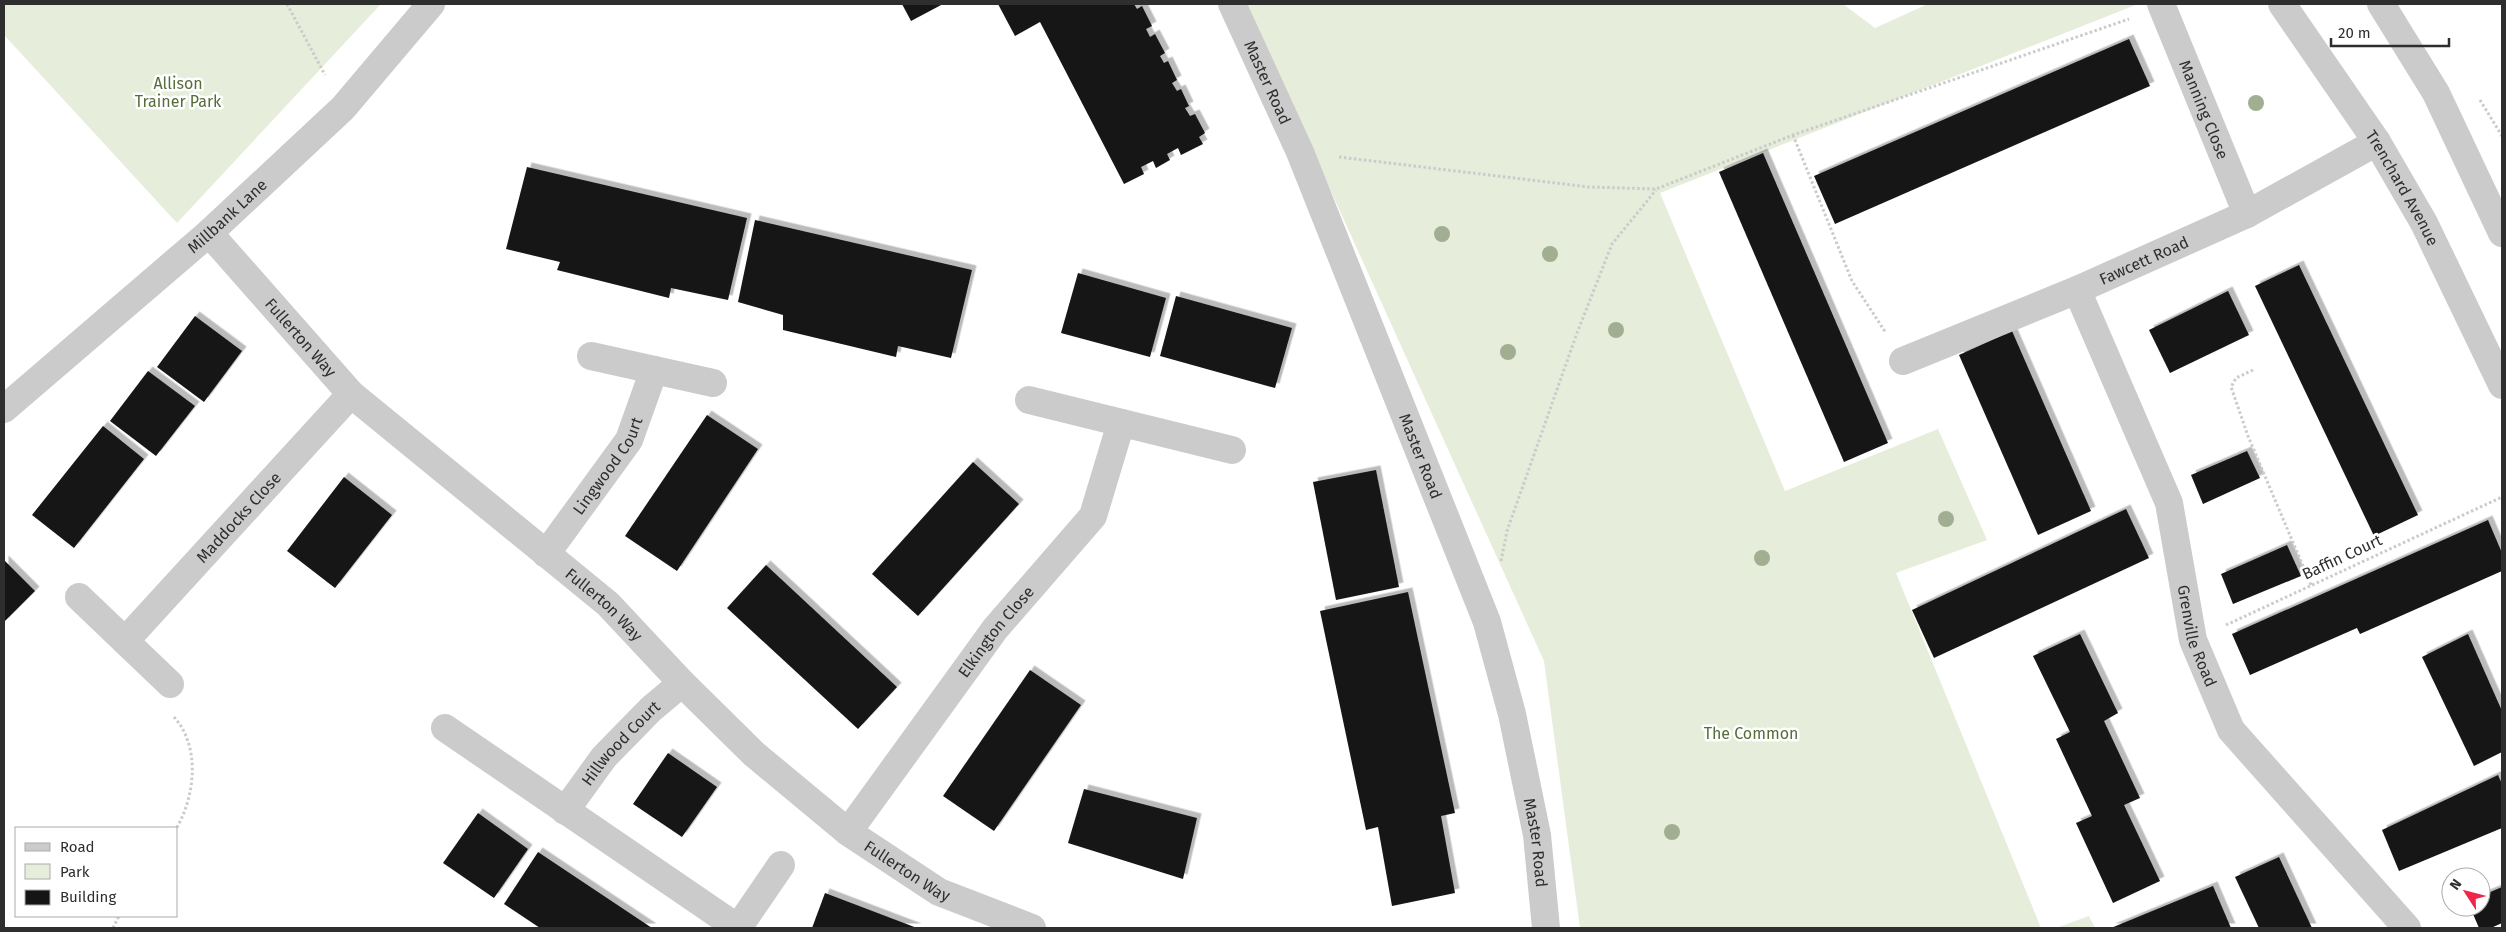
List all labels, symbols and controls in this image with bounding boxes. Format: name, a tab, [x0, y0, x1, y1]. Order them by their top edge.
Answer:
scale bar	[2331, 15, 2448, 47]
text: 20 m	[2338, 24, 2371, 42]
street label: Master Road	[1240, 37, 1295, 127]
street label: Manning Close	[2175, 57, 2233, 162]
park label: Allison Trainer Park	[135, 74, 222, 111]
street label: Trenchard Avenue	[2362, 126, 2443, 249]
street label: Millbank Lane	[183, 175, 271, 257]
street label: Fawcett Road	[2096, 232, 2191, 288]
street label: Fullerton Way	[261, 294, 341, 381]
street label: Master Road	[1395, 411, 1446, 501]
street label: Lingwood Court	[568, 414, 646, 518]
street label: Maddocks Close	[192, 468, 285, 566]
street label: Baffin Court	[2299, 530, 2385, 584]
street label: Fullerton Way	[562, 564, 647, 645]
street label: Elkington Close	[954, 582, 1038, 681]
street label: Grenville Road	[2174, 583, 2221, 689]
street label: Hillwood Court	[577, 696, 664, 789]
park label: The Common	[1704, 724, 1798, 743]
street label: Master Road	[1520, 796, 1552, 888]
legend	[15, 827, 178, 917]
street label: Fullerton Way	[861, 836, 953, 905]
text: Road	[60, 838, 95, 856]
text: Park	[60, 863, 90, 881]
north arrow	[2441, 867, 2491, 917]
text: N	[2446, 876, 2465, 893]
text: Building	[60, 888, 116, 906]

